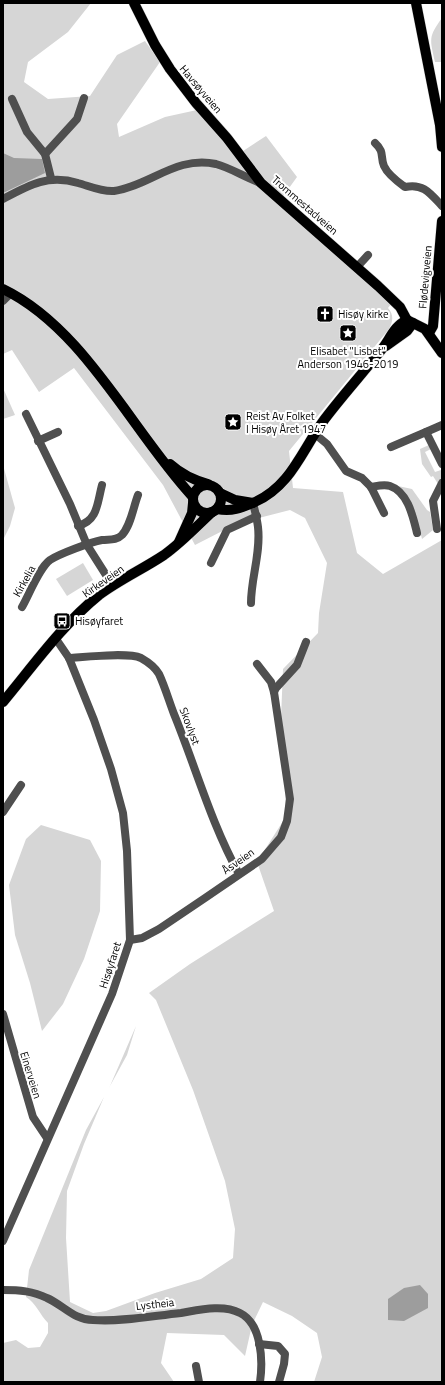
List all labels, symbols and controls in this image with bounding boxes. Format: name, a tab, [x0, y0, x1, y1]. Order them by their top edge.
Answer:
street label: Havsøyveien	[176, 61, 226, 117]
street label: Trommestadveien	[268, 172, 342, 238]
street label: Flødevigveien	[414, 245, 436, 309]
church icon: Hisøy kirke	[315, 304, 335, 324]
place label: Hisøy kirke	[338, 306, 389, 322]
place icon: Elisabet "Lisbet" Anderson 1946-2019	[338, 323, 358, 343]
place label: Elisabet "Lisbet" Anderson 1946-2019	[298, 343, 399, 372]
place label: Reist Av Folket I Hisøy Året 1947	[246, 408, 326, 437]
place icon: Reist Av Folket I Hisøy Året 1947	[223, 412, 243, 432]
street label: Kirkeveien	[79, 561, 127, 601]
street label: Kirkelia	[9, 562, 39, 600]
bus stop icon: Hisøyfaret	[52, 611, 72, 631]
place label: Hisøyfaret	[75, 613, 123, 629]
street label: Skovlyst	[176, 705, 204, 747]
street label: Åsveien	[219, 844, 257, 878]
street label: Hisøyfaret	[95, 939, 125, 990]
street label: Einerveien	[16, 1050, 46, 1101]
street label: Lystheia	[135, 1294, 175, 1314]

